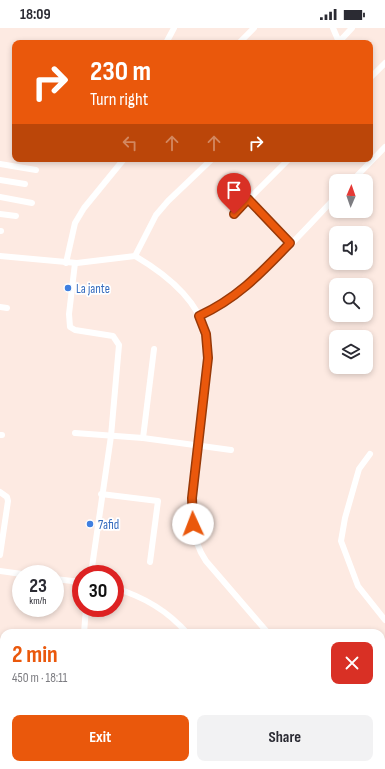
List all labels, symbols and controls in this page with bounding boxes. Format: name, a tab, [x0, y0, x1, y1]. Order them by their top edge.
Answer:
text: 18:09	[20, 5, 51, 24]
text: 230 m	[90, 55, 151, 88]
icon: right	[24, 56, 76, 108]
text: Turn right	[90, 89, 148, 110]
icon: left	[119, 132, 141, 154]
icon: ahead	[161, 132, 183, 154]
icon: ahead	[203, 132, 225, 154]
icon: right	[245, 132, 267, 154]
pin	[217, 173, 251, 214]
north arrow	[329, 174, 373, 218]
map controls	[329, 174, 373, 374]
icon: arrive	[223, 179, 245, 201]
button: sound	[329, 226, 373, 270]
button: search	[329, 278, 373, 322]
place label: La jante	[76, 281, 110, 297]
marker: La jante	[63, 283, 73, 293]
button: layers	[329, 330, 373, 374]
position arrow	[172, 503, 214, 545]
place label: 7afid	[98, 517, 119, 533]
marker: 7afid	[85, 519, 95, 529]
speed limit sign: 30	[72, 565, 124, 617]
text: 23	[29, 574, 47, 598]
text: km/h	[29, 595, 47, 607]
text: 2 min	[12, 640, 58, 669]
button: close	[331, 642, 373, 684]
text: 450 m · 18:11	[12, 670, 67, 686]
button: Exit	[12, 715, 189, 761]
button: Share	[197, 715, 373, 761]

